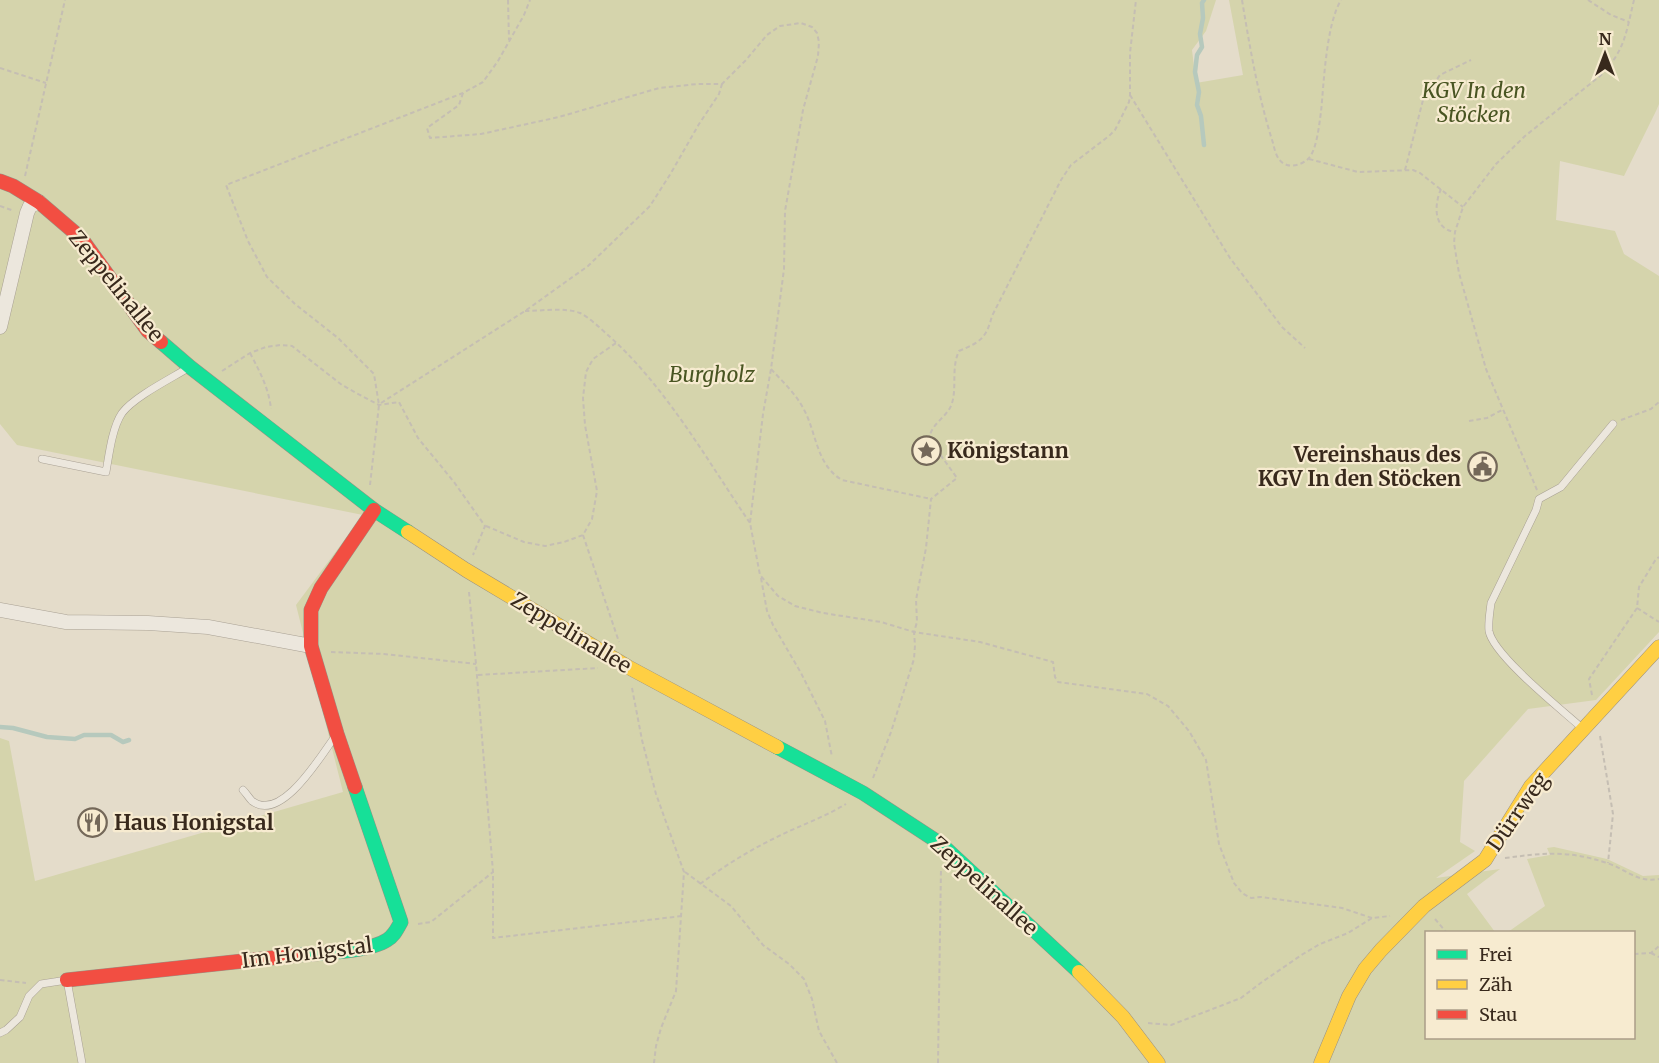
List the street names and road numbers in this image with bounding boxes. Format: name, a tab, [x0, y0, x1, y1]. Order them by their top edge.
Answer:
street label: Zeppelinallee	[63, 224, 170, 347]
street label: Zeppelinallee	[506, 586, 636, 679]
street label: Dürrweg	[1481, 767, 1555, 856]
street label: Zeppelinallee	[925, 830, 1044, 941]
street label: Im Honigstal	[240, 931, 374, 974]

